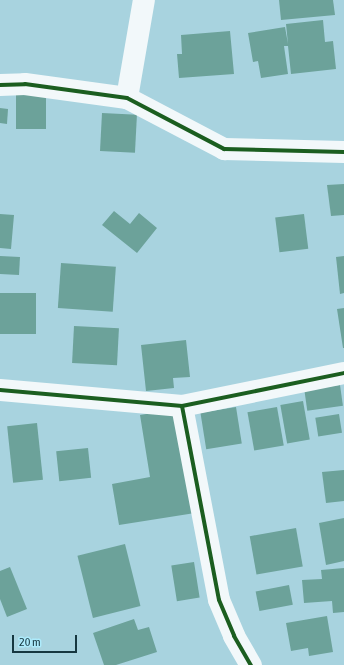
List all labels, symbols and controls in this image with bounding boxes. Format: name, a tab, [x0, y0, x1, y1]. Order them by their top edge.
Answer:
scale bar	[14, 627, 79, 653]
text: 20 m	[19, 635, 41, 649]

